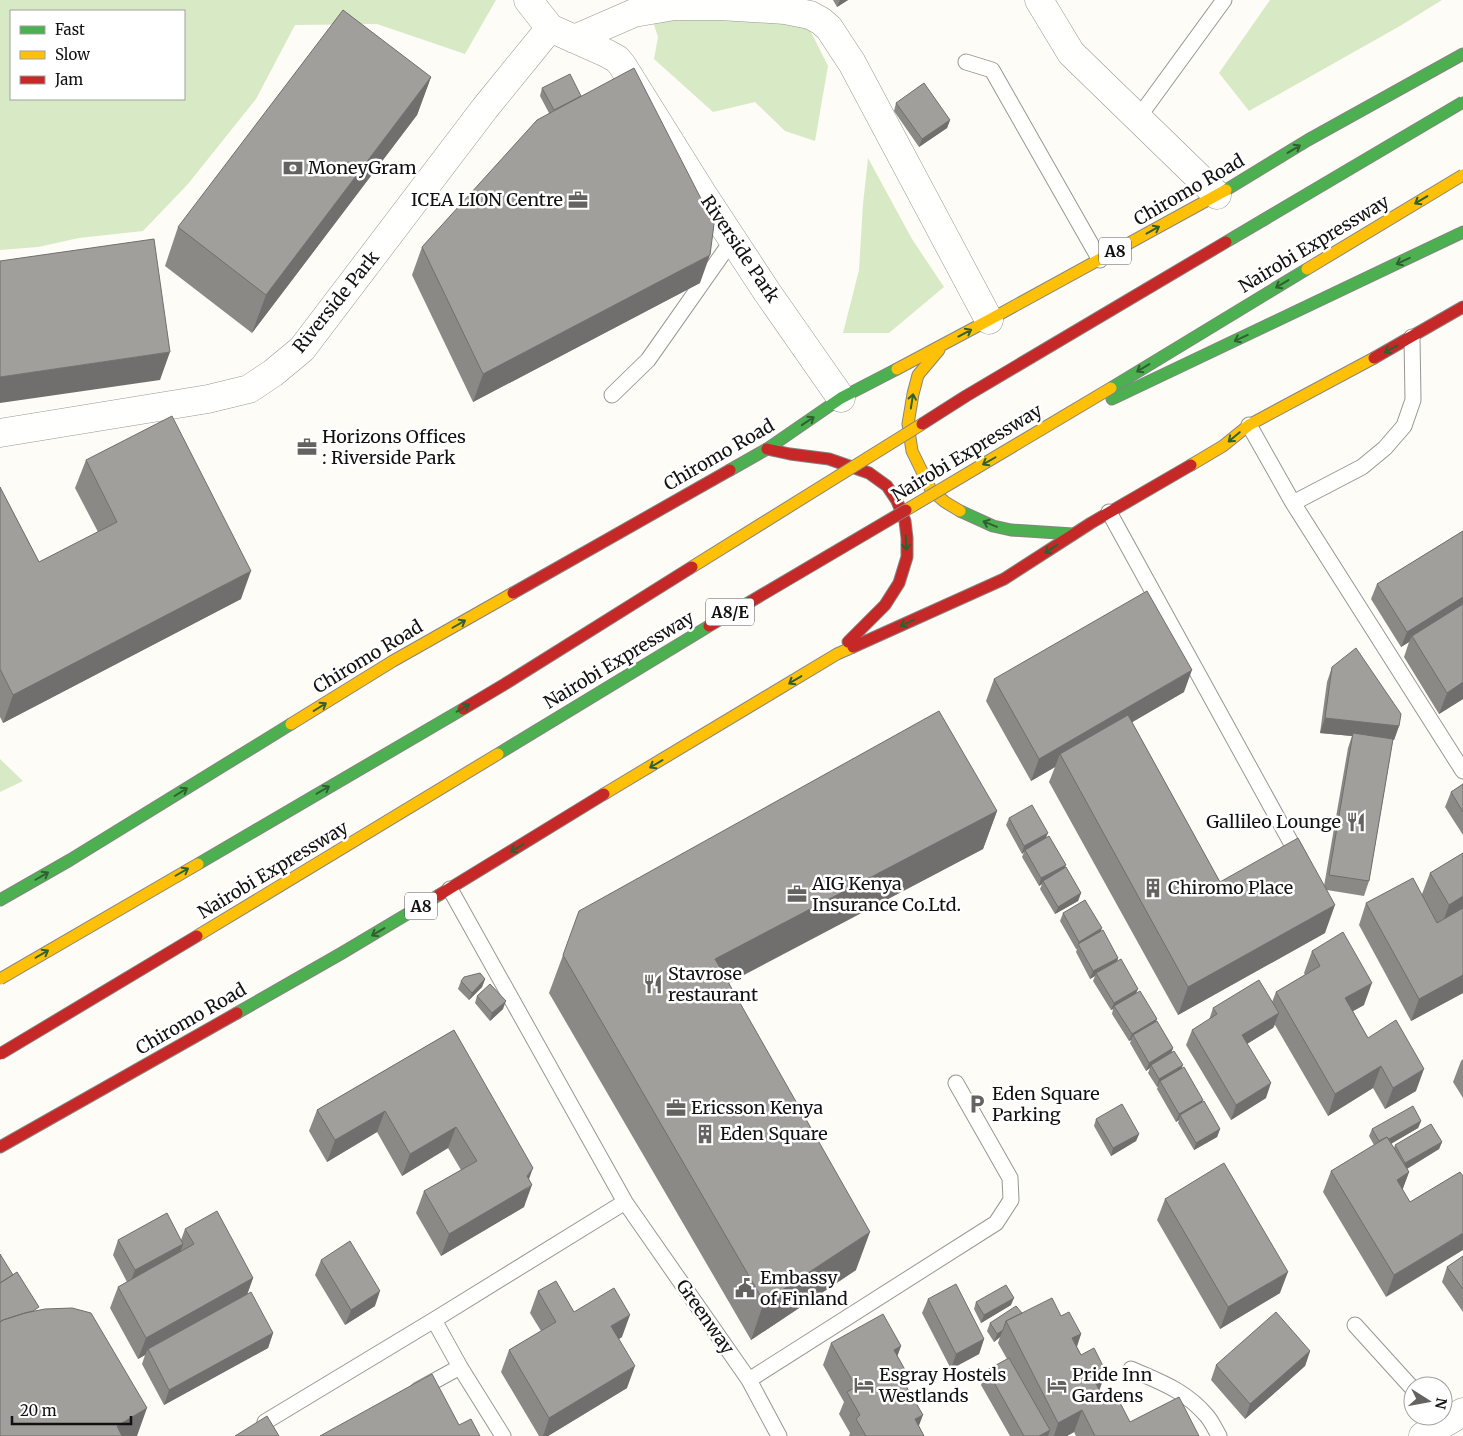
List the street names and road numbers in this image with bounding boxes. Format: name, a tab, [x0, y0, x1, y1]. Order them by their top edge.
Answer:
street label: Chiromo Road	[1129, 149, 1248, 230]
street label: Nairobi Expressway	[1234, 189, 1394, 298]
street label: Riverside Park	[696, 191, 785, 307]
road number: A8	[1099, 238, 1131, 264]
street label: Riverside Park	[287, 246, 384, 357]
street label: Nairobi Expressway	[887, 398, 1047, 507]
street label: Chiromo Road	[659, 414, 778, 495]
road number: A8/E	[706, 598, 754, 626]
street label: Nairobi Expressway	[539, 605, 699, 714]
street label: Chiromo Road	[309, 615, 427, 698]
street label: Nairobi Expressway	[193, 815, 353, 924]
road number: A8	[405, 892, 437, 919]
street label: Chiromo Road	[131, 978, 250, 1059]
street label: Greenway	[671, 1275, 740, 1359]

